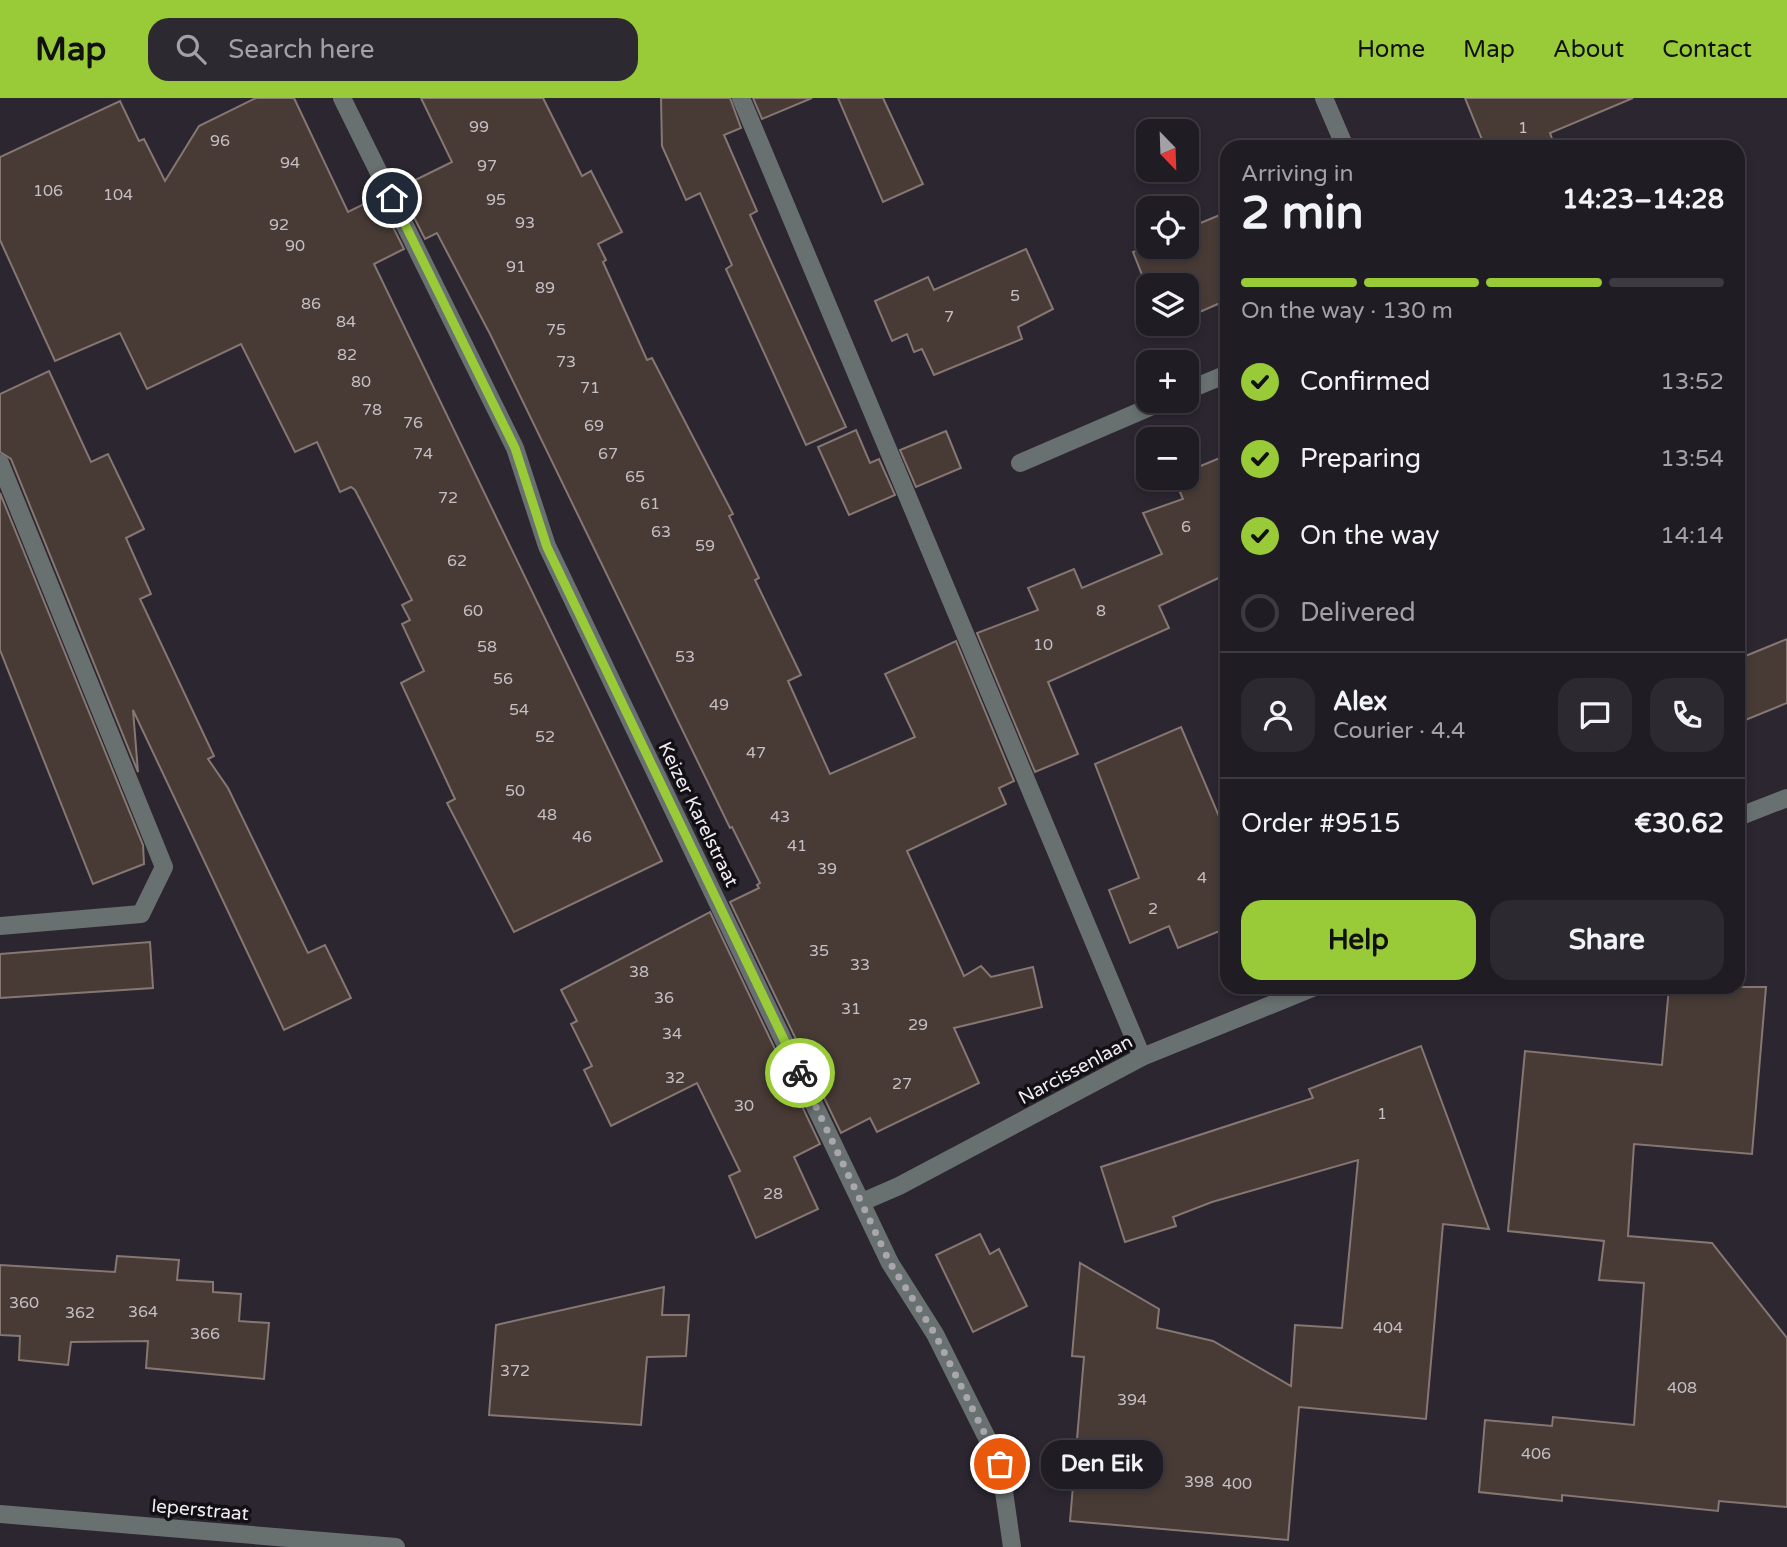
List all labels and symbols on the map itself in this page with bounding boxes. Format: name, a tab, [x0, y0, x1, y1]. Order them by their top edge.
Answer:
house number: 99	[469, 117, 489, 137]
house number: 1	[1518, 118, 1528, 138]
north arrow	[1136, 119, 1199, 182]
house number: 96	[210, 131, 230, 151]
house number: 94	[280, 153, 300, 173]
house number: 97	[477, 156, 497, 176]
pin	[362, 168, 422, 228]
house number: 106	[33, 181, 63, 201]
house number: 104	[103, 185, 133, 205]
house number: 95	[486, 190, 506, 210]
house number: 93	[515, 213, 535, 233]
house number: 92	[269, 215, 289, 235]
house number: 90	[285, 236, 305, 256]
house number: 91	[506, 257, 526, 277]
house number: 89	[535, 278, 555, 298]
house number: 5	[1010, 286, 1020, 306]
house number: 86	[301, 294, 321, 314]
house number: 7	[944, 307, 954, 327]
house number: 84	[336, 312, 356, 332]
house number: 75	[546, 320, 566, 340]
house number: 82	[337, 345, 357, 365]
house number: 73	[556, 352, 576, 372]
house number: 80	[351, 372, 371, 392]
house number: 71	[580, 378, 600, 398]
house number: 78	[362, 400, 382, 420]
house number: 76	[403, 413, 423, 433]
house number: 69	[584, 416, 604, 436]
house number: 74	[413, 444, 433, 464]
house number: 67	[598, 444, 618, 464]
house number: 65	[625, 467, 645, 487]
house number: 72	[438, 488, 458, 508]
house number: 61	[640, 494, 660, 514]
house number: 6	[1181, 517, 1191, 537]
house number: 63	[651, 522, 671, 542]
house number: 59	[695, 536, 715, 556]
house number: 62	[447, 551, 467, 571]
house number: 60	[463, 601, 483, 621]
house number: 8	[1096, 601, 1106, 621]
house number: 10	[1033, 635, 1053, 655]
house number: 58	[477, 637, 497, 657]
house number: 53	[675, 647, 695, 667]
house number: 56	[493, 669, 513, 689]
house number: 49	[709, 695, 729, 715]
house number: 54	[509, 700, 529, 720]
house number: 52	[535, 727, 555, 747]
street label: Keizer Karelstraat	[653, 738, 743, 890]
house number: 47	[746, 743, 766, 763]
house number: 50	[505, 781, 525, 801]
house number: 48	[537, 805, 557, 825]
house number: 43	[770, 807, 790, 827]
house number: 46	[572, 827, 592, 847]
house number: 41	[787, 836, 807, 856]
house number: 39	[817, 859, 837, 879]
house number: 4	[1197, 868, 1207, 888]
house number: 2	[1148, 899, 1158, 919]
house number: 35	[809, 941, 829, 961]
house number: 33	[850, 955, 870, 975]
house number: 38	[629, 962, 649, 982]
house number: 36	[654, 988, 674, 1008]
house number: 31	[841, 999, 861, 1019]
house number: 29	[908, 1015, 928, 1035]
house number: 34	[662, 1024, 682, 1044]
street label: Narcissenlaan	[1015, 1031, 1136, 1109]
courier	[765, 1038, 835, 1108]
house number: 32	[665, 1068, 685, 1088]
house number: 27	[892, 1074, 912, 1094]
house number: 30	[734, 1096, 754, 1116]
house number: 1	[1377, 1104, 1387, 1124]
house number: 28	[763, 1184, 783, 1204]
house number: 360	[9, 1293, 39, 1313]
house number: 364	[128, 1302, 158, 1322]
house number: 362	[65, 1303, 95, 1323]
house number: 404	[1373, 1318, 1403, 1338]
house number: 366	[190, 1324, 220, 1344]
house number: 372	[500, 1361, 530, 1381]
house number: 408	[1667, 1378, 1697, 1398]
house number: 394	[1117, 1390, 1147, 1410]
pin	[970, 1434, 1030, 1494]
callout: Den Eik	[1042, 1440, 1164, 1488]
house number: 406	[1521, 1444, 1551, 1464]
house number: 398	[1184, 1472, 1214, 1492]
house number: 400	[1222, 1474, 1252, 1494]
street label: Ieperstraat	[150, 1495, 250, 1525]

